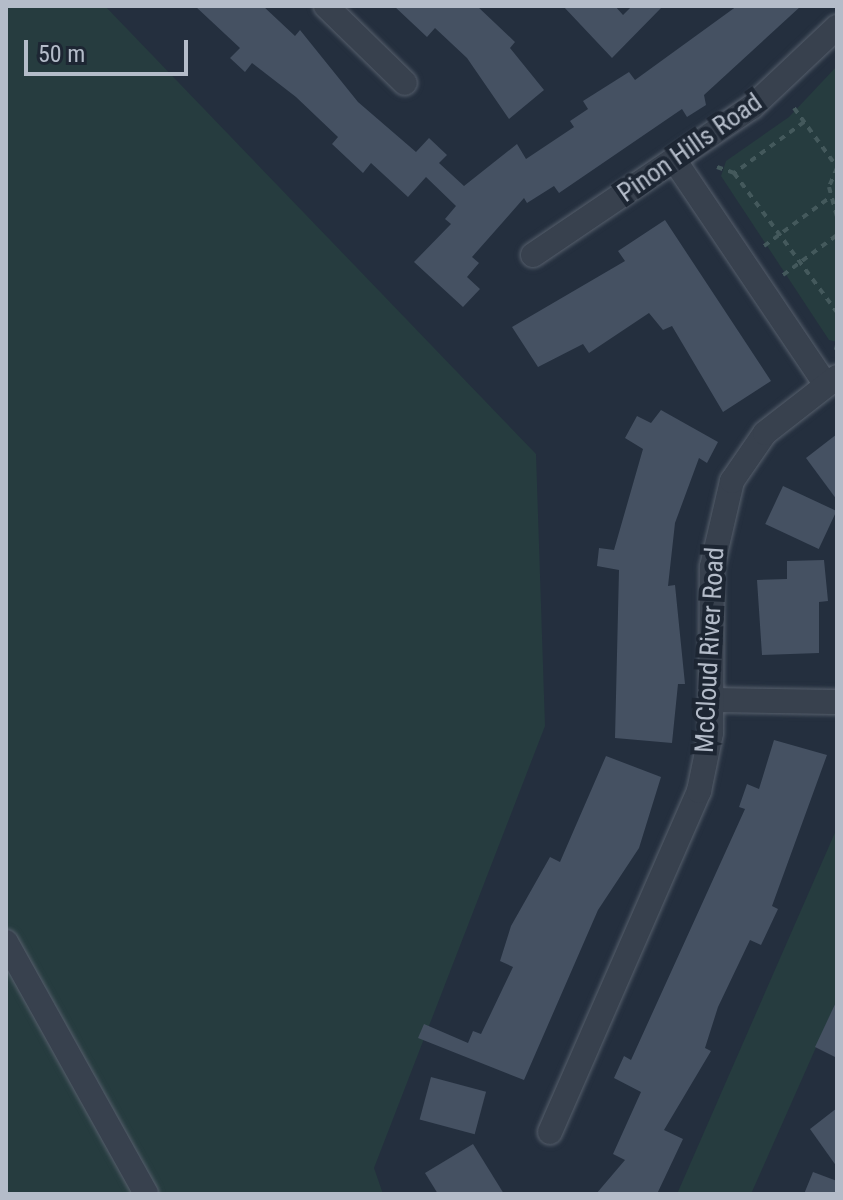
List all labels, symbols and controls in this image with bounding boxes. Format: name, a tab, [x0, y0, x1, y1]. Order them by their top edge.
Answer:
scale bar	[28, 24, 192, 74]
text: 50 m	[38, 40, 85, 68]
street label: Pinon Hills Road	[612, 87, 768, 209]
street label: McCloud River Road	[689, 546, 731, 754]

